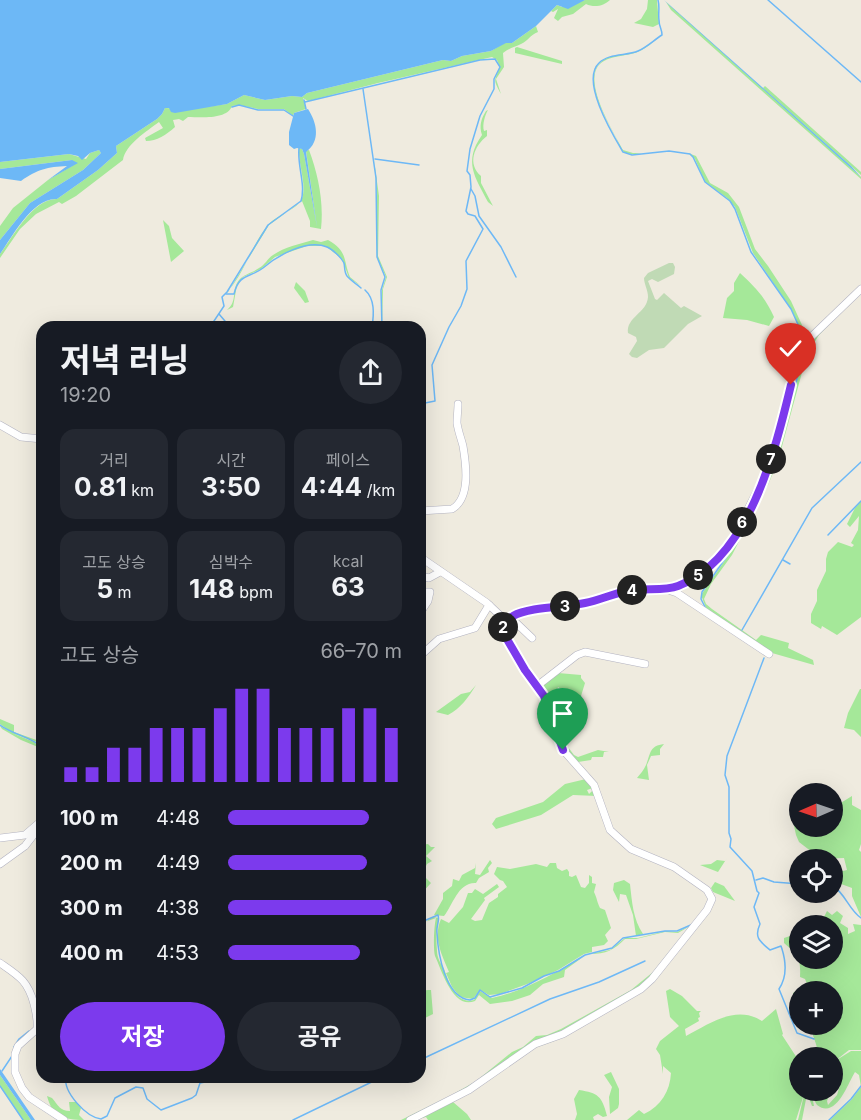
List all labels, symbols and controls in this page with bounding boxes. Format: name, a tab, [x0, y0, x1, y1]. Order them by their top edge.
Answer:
pin	[765, 323, 816, 385]
icon: check	[774, 332, 807, 365]
text: 저녁 러닝	[60, 340, 189, 380]
button: share	[339, 341, 402, 404]
text: 19:20	[60, 383, 111, 407]
pin: 7	[756, 444, 786, 474]
text: 7	[766, 449, 776, 469]
text: 거리	[99, 450, 129, 470]
text: 시간	[216, 450, 246, 470]
text: 페이스	[326, 450, 370, 470]
text: 0.81	[74, 471, 127, 502]
text: 3:50	[201, 471, 261, 502]
text: 4:44	[301, 471, 362, 502]
text: km	[127, 480, 154, 500]
text: /km	[362, 480, 395, 500]
pin: 6	[727, 507, 757, 537]
text: 6	[737, 512, 747, 532]
text: kcal	[333, 551, 363, 571]
text: 고도 상승	[82, 552, 146, 572]
text: 심박수	[209, 552, 253, 572]
pin: 5	[683, 560, 713, 590]
text: 5	[693, 565, 703, 585]
text: 63	[331, 571, 365, 602]
text: 5	[96, 573, 113, 604]
text: 148	[189, 573, 235, 604]
pin: 4	[617, 575, 647, 605]
text: 4	[627, 580, 637, 600]
text: m	[113, 582, 132, 602]
text: bpm	[235, 582, 273, 602]
pin: 3	[550, 591, 580, 621]
text: 3	[560, 596, 570, 616]
pin: 2	[488, 612, 518, 642]
text: 2	[498, 617, 508, 637]
text: 66–70 m	[320, 639, 402, 663]
text: 고도 상승	[60, 643, 139, 667]
pin	[537, 688, 588, 750]
icon: arrive	[546, 697, 579, 730]
north arrow	[789, 783, 843, 837]
map controls	[789, 783, 843, 1101]
text: 100 m	[60, 806, 119, 830]
text: 4:48	[156, 806, 200, 830]
button: locate	[789, 849, 843, 903]
text: 200 m	[60, 851, 123, 875]
text: 4:49	[156, 851, 200, 875]
text: 300 m	[60, 896, 123, 920]
text: 4:38	[156, 896, 199, 920]
button: layers	[789, 915, 843, 969]
text: 400 m	[60, 941, 124, 965]
text: 4:53	[156, 941, 199, 965]
button: +	[789, 981, 843, 1035]
button: 저장	[60, 1002, 225, 1071]
button: 공유	[237, 1002, 402, 1071]
button: −	[789, 1047, 843, 1101]

